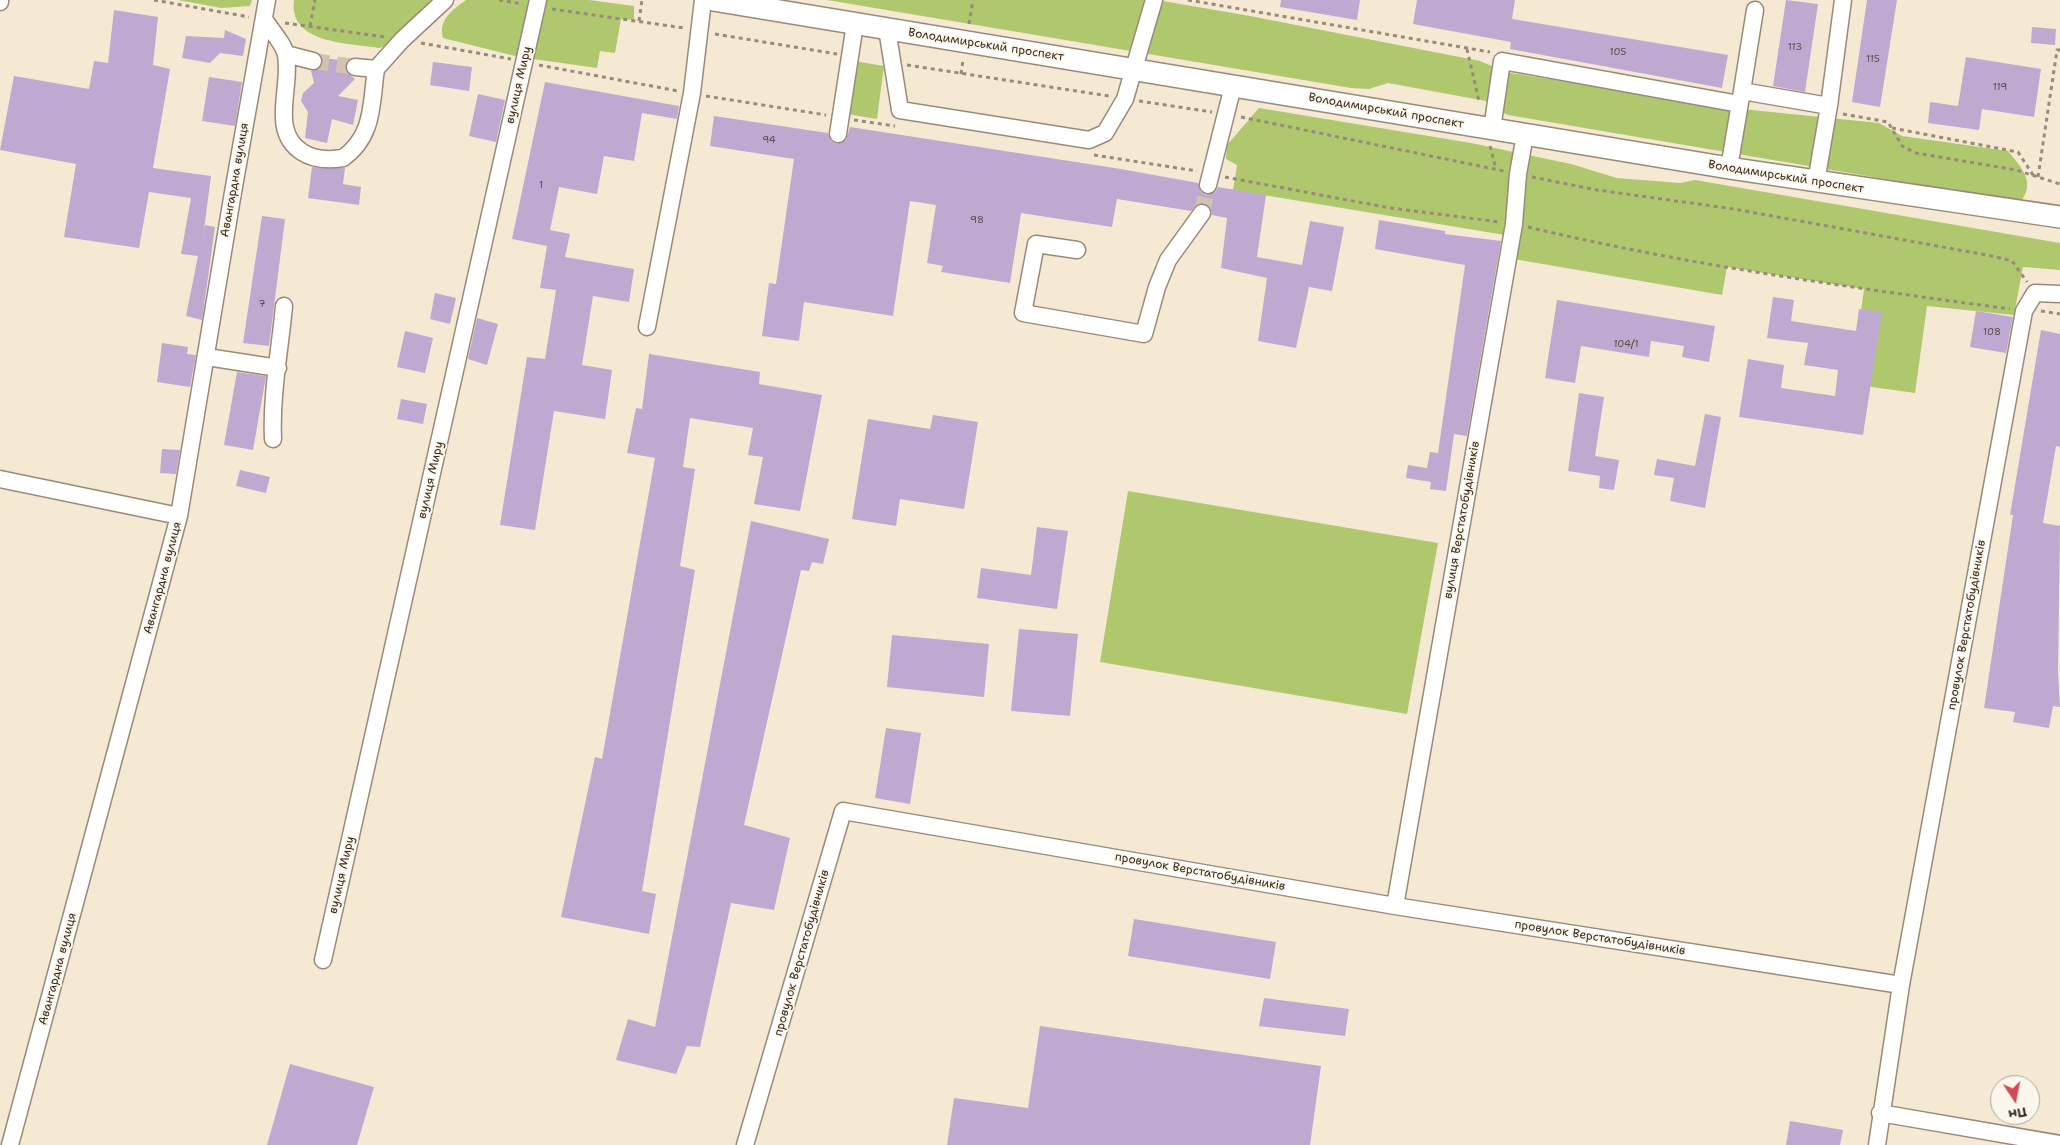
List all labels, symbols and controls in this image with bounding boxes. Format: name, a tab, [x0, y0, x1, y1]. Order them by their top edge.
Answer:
street label: Володимирський проспект	[907, 26, 1065, 64]
house number: 113	[1788, 41, 1802, 53]
street label: вулиця Миру	[503, 45, 535, 125]
house number: 105	[1610, 46, 1626, 58]
house number: 115	[1866, 53, 1880, 65]
house number: 119	[1993, 81, 2007, 93]
street label: Володимирський проспект	[1307, 90, 1465, 132]
street label: Авангардна вулиця	[218, 122, 252, 238]
house number: 94	[762, 134, 776, 146]
street label: Володимирський проспект	[1707, 158, 1865, 196]
house number: 1	[539, 179, 543, 191]
house number: 98	[970, 214, 984, 226]
house number: 7	[259, 298, 265, 310]
house number: 108	[1983, 326, 2001, 338]
house number: 104/1	[1613, 338, 1639, 350]
street label: вулиця Миру	[415, 440, 447, 520]
street label: вулиця Верстатобудівників	[1441, 440, 1483, 600]
street label: Авангардна вулиця	[141, 520, 185, 636]
street label: провулок Верстатобудівників	[1945, 539, 1989, 711]
street label: вулиця Миру	[326, 835, 358, 915]
street label: провулок Верстатобудівників	[1114, 850, 1286, 894]
street label: провулок Верстатобудівників	[771, 868, 833, 1038]
street label: Авангардна вулиця	[36, 911, 80, 1027]
street label: провулок Верстатобудівників	[1514, 917, 1686, 959]
north arrow	[1990, 1075, 2040, 1125]
text: Пн	[2007, 1103, 2028, 1124]

